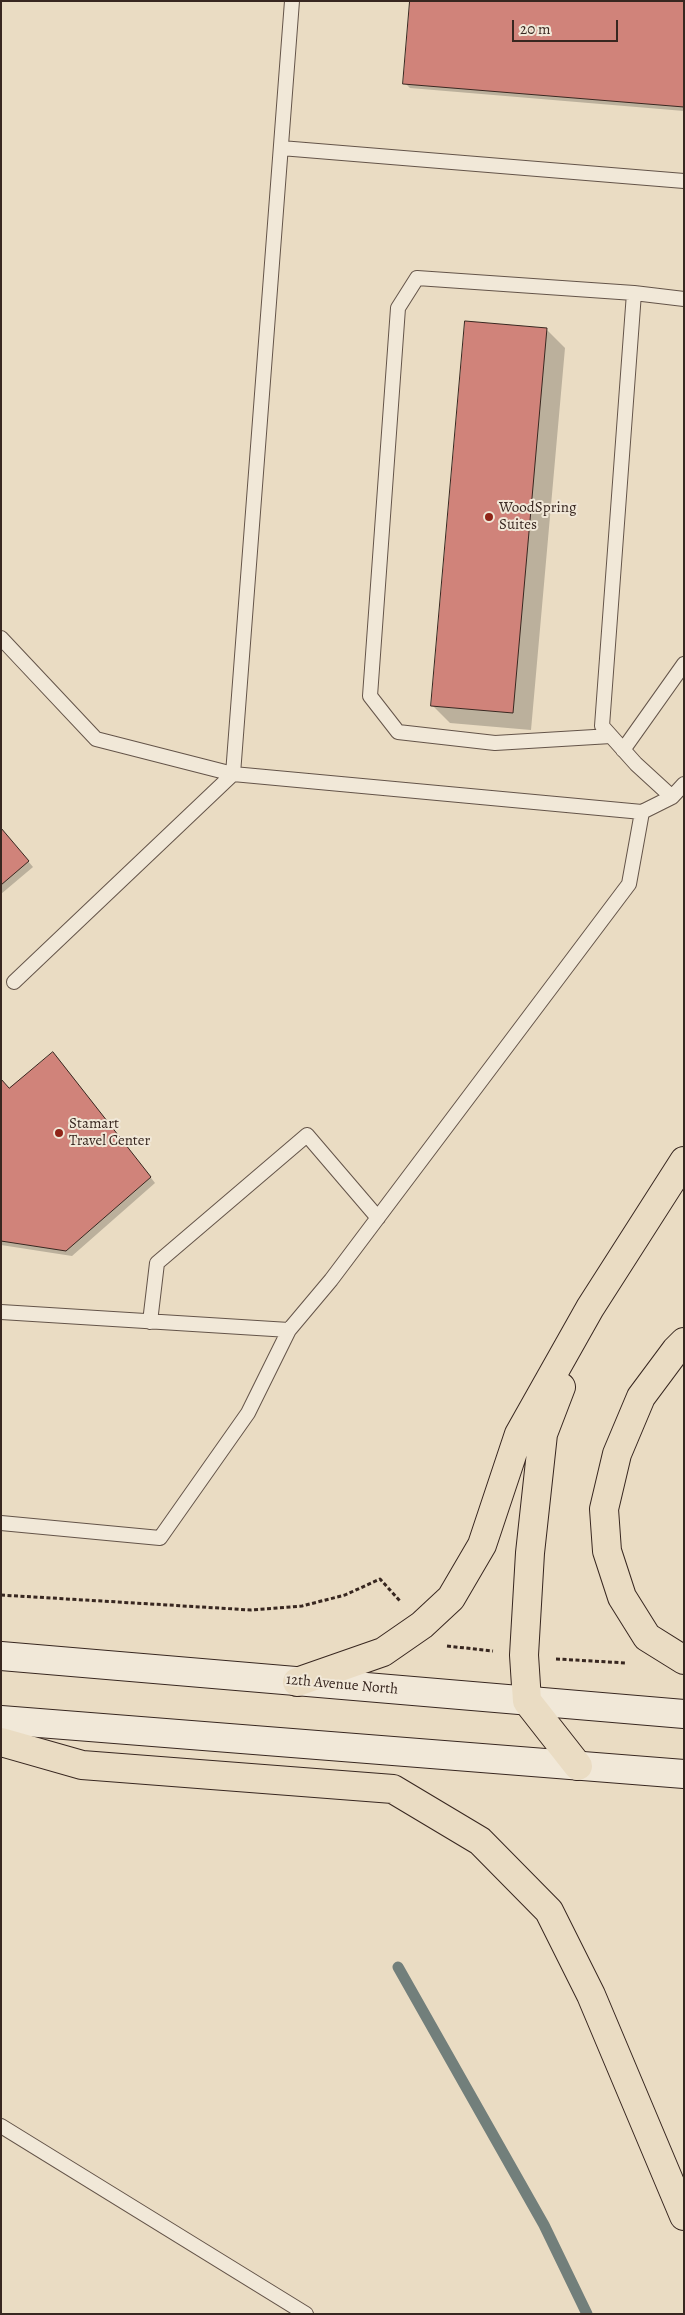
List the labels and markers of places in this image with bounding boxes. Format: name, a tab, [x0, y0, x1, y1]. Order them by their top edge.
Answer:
place label: WoodSpring Suites	[499, 499, 576, 534]
marker: WoodSpring Suites	[483, 511, 495, 523]
place label: Stamart Travel Center	[69, 1115, 150, 1150]
marker: Stamart Travel Center	[53, 1127, 65, 1139]

